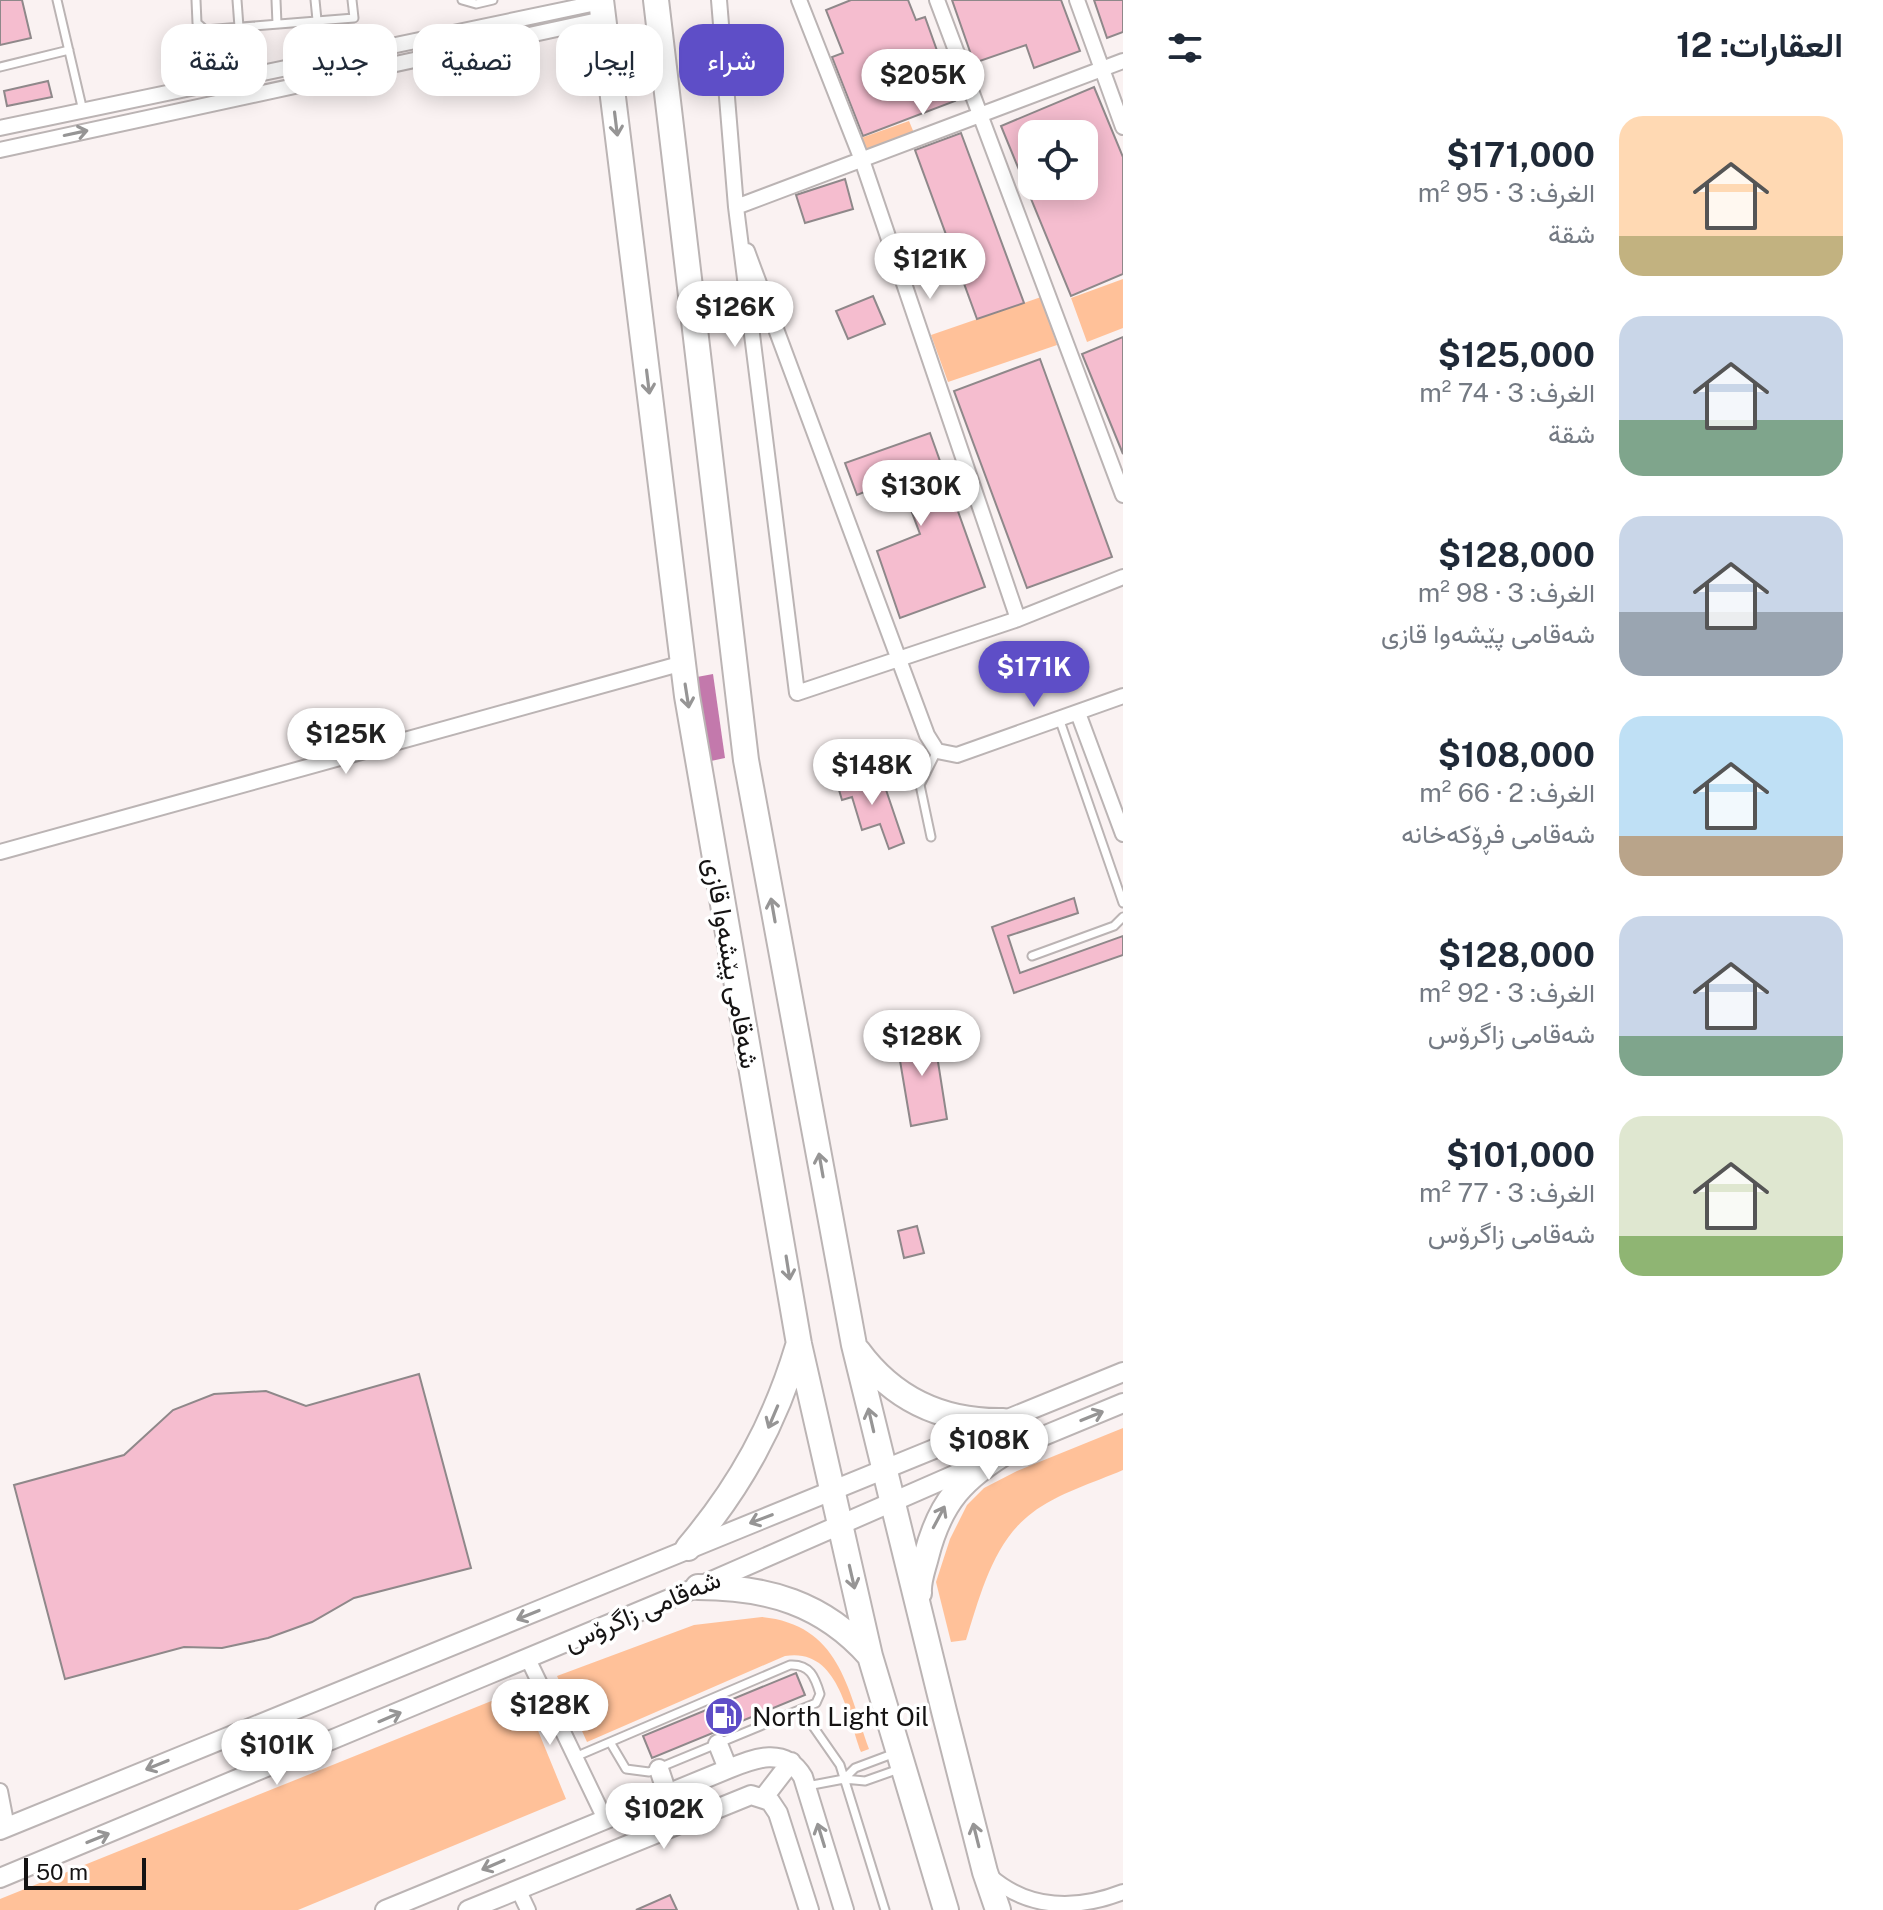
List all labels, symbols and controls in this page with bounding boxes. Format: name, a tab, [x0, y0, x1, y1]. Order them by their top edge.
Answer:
chip: شقة	[161, 24, 267, 96]
chip: جديد	[283, 24, 397, 96]
chip: تصفية	[413, 24, 540, 96]
chip: إيجار	[556, 24, 663, 96]
chip: شراء	[679, 24, 784, 96]
text: العقارات: 12	[1676, 25, 1843, 65]
icon: filters	[1163, 26, 1207, 70]
pin: $205K	[867, 49, 979, 117]
text: $205K	[879, 59, 967, 90]
one-way arrow	[609, 111, 624, 136]
map controls	[1018, 120, 1098, 200]
button: locate	[1018, 120, 1098, 200]
one-way arrow	[63, 125, 89, 140]
text: $171,000	[1446, 135, 1595, 175]
icon: home	[1683, 148, 1779, 244]
text: الغرف: 3 · 95 m²	[1418, 177, 1595, 208]
text: شقة	[1548, 218, 1595, 249]
pin: $121K	[874, 233, 986, 301]
text: $121K	[892, 243, 968, 274]
pin: $126K	[679, 281, 791, 349]
text: $126K	[694, 291, 776, 322]
text: $125,000	[1438, 335, 1595, 375]
icon: home	[1683, 348, 1779, 444]
one-way arrow	[641, 369, 656, 394]
text: الغرف: 3 · 74 m²	[1419, 377, 1595, 408]
text: شقة	[1548, 418, 1595, 449]
pin: $130K	[865, 460, 977, 528]
text: $130K	[880, 470, 962, 501]
text: $128,000	[1438, 535, 1595, 575]
icon: home	[1683, 548, 1779, 644]
text: الغرف: 3 · 98 m²	[1418, 577, 1595, 608]
text: شەقامی پێشەوا قازی	[1381, 618, 1595, 649]
pin: $171K	[978, 641, 1090, 709]
text: $171K	[996, 651, 1072, 682]
one-way arrow	[681, 682, 696, 708]
pin: $125K	[290, 708, 402, 776]
text: $125K	[305, 718, 387, 749]
text: $108,000	[1438, 735, 1595, 775]
pin: $148K	[816, 739, 928, 807]
icon: home	[1683, 748, 1779, 844]
text: $148K	[831, 749, 913, 780]
text: الغرف: 2 · 66 m²	[1419, 777, 1595, 808]
text: شەقامی فڕۆکەخانە	[1401, 818, 1595, 849]
street label: شەقامی پێشەوا قازی	[695, 855, 766, 1072]
one-way arrow	[765, 898, 780, 923]
text: $128,000	[1438, 935, 1595, 975]
icon: home	[1683, 948, 1779, 1044]
text: الغرف: 3 · 92 m²	[1419, 977, 1595, 1008]
pin: $128K	[866, 1010, 978, 1078]
text: شەقامی زاگرۆس	[1428, 1018, 1595, 1049]
text: $128K	[881, 1020, 963, 1051]
text: $101,000	[1446, 1135, 1595, 1175]
icon: home	[1683, 1148, 1779, 1244]
one-way arrow	[812, 1153, 827, 1179]
text: الغرف: 3 · 77 m²	[1419, 1177, 1595, 1208]
text: شەقامی زاگرۆس	[1428, 1218, 1595, 1249]
one-way arrow	[781, 1255, 796, 1280]
one-way arrow	[765, 1404, 780, 1429]
one-way arrow	[1079, 1407, 1104, 1422]
one-way arrow	[863, 1408, 878, 1434]
pin: $108K	[933, 1414, 1045, 1482]
text: $108K	[948, 1424, 1030, 1455]
one-way arrow	[932, 1506, 948, 1530]
one-way arrow	[749, 1513, 774, 1527]
street label: شەقامی زاگرۆس	[559, 1563, 725, 1658]
one-way arrow	[846, 1564, 861, 1589]
one-way arrow	[516, 1609, 541, 1624]
pin: $128K	[494, 1679, 606, 1747]
text: $128K	[509, 1689, 591, 1720]
fuel station icon: North Light Oil	[703, 1695, 745, 1737]
place label: North Light Oil	[752, 1701, 929, 1732]
one-way arrow	[377, 1708, 402, 1723]
pin: $101K	[221, 1719, 333, 1787]
text: $101K	[239, 1729, 315, 1760]
one-way arrow	[145, 1759, 170, 1773]
pin: $102K	[608, 1783, 720, 1851]
text: $102K	[624, 1793, 704, 1824]
one-way arrow	[813, 1823, 828, 1849]
one-way arrow	[967, 1823, 982, 1849]
one-way arrow	[85, 1830, 110, 1844]
scale bar	[24, 1854, 146, 1890]
one-way arrow	[482, 1858, 506, 1873]
text: 50 m	[36, 1859, 88, 1885]

